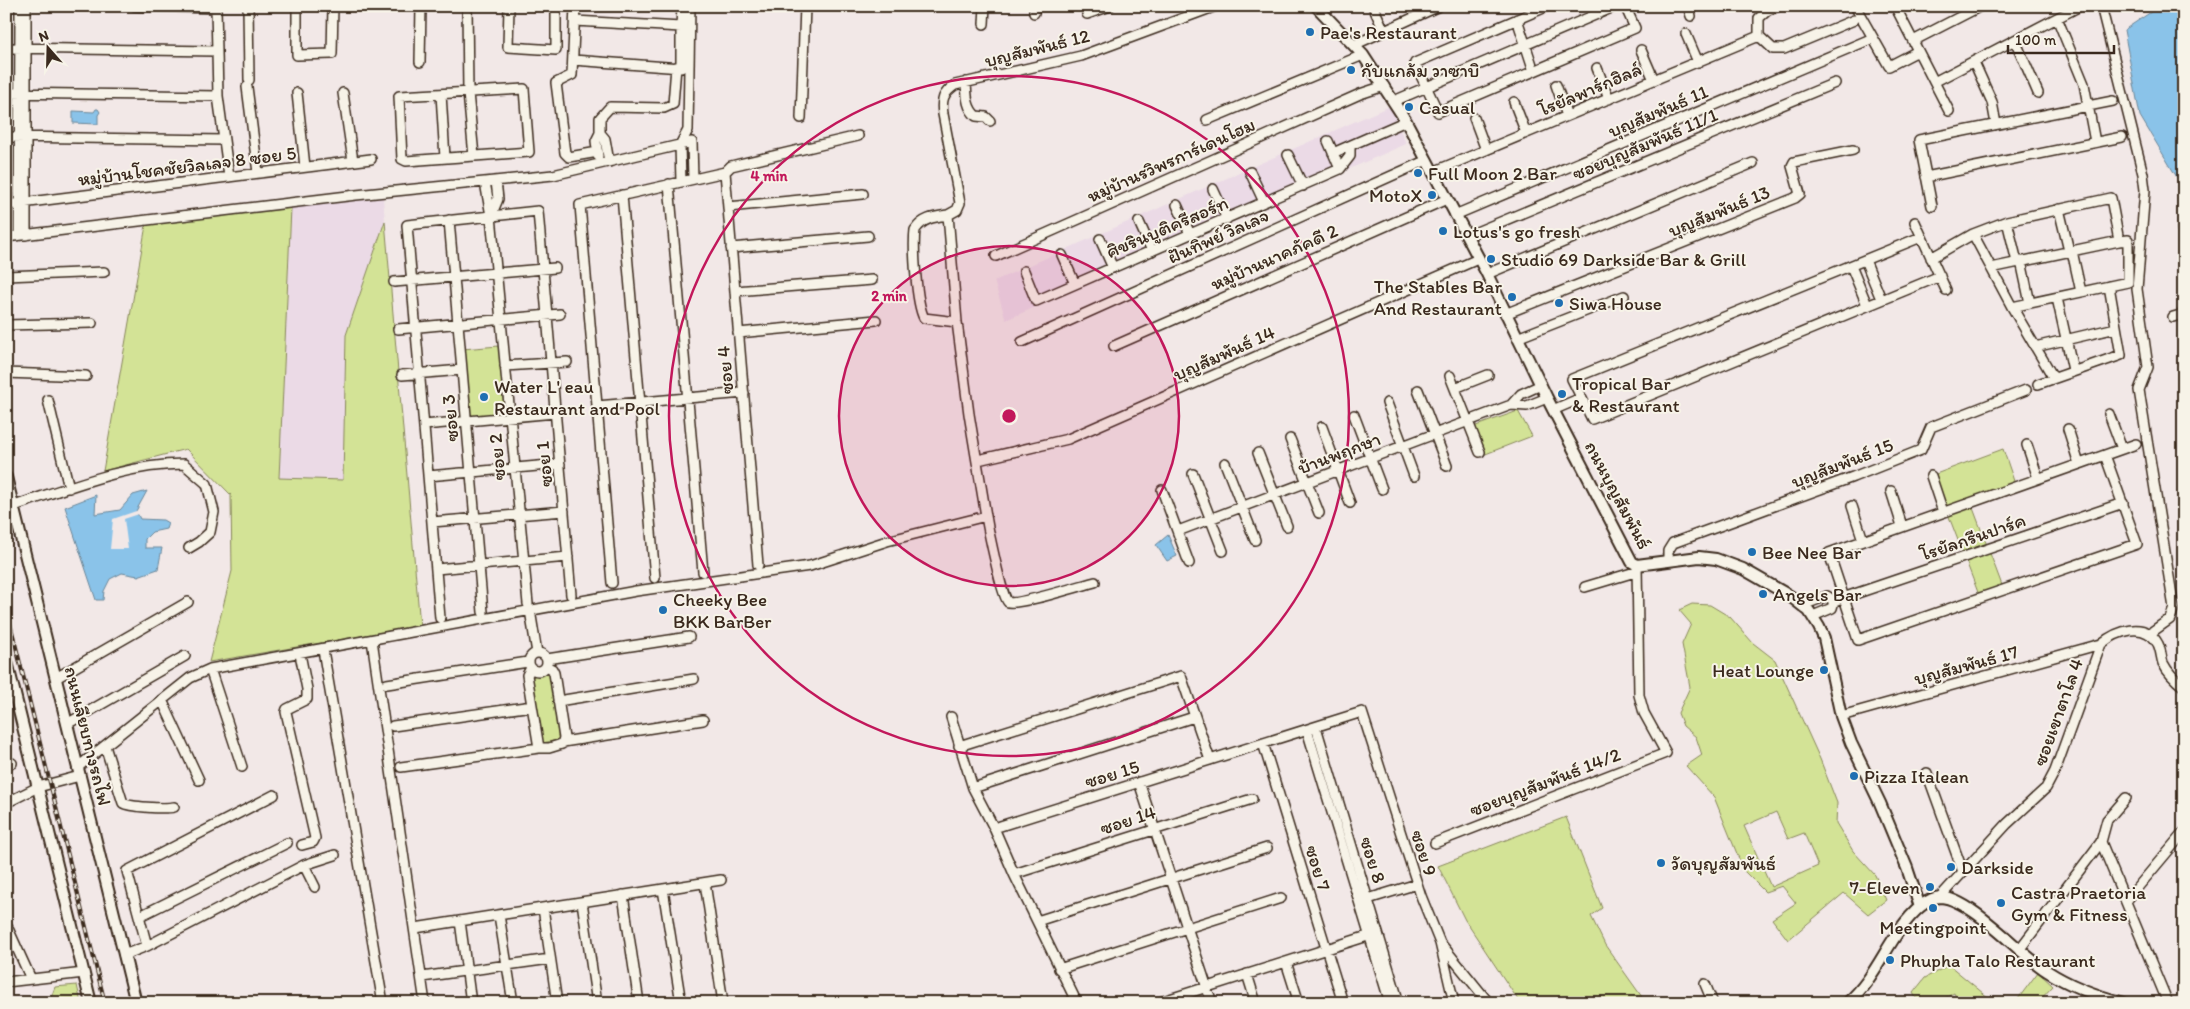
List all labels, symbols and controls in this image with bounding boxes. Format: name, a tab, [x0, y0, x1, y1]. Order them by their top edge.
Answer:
place label: Pae's Restaurant	[1320, 21, 1457, 44]
north arrow	[22, 22, 72, 72]
scale bar	[2008, 22, 2114, 54]
street label: บุญสัมพันธ์ 12	[982, 24, 1092, 73]
marker: Pae's Restaurant	[1304, 26, 1316, 38]
text: N	[36, 27, 51, 46]
text: 100 m	[2015, 31, 2057, 49]
street label: โรยัลพาร์กฮิลล์	[1534, 57, 1645, 121]
place label: กับแกล้ม วาซาบิ	[1361, 59, 1480, 82]
marker: กับแกล้ม วาซาบิ	[1345, 64, 1357, 76]
street label: บุญสัมพันธ์ 11	[1605, 80, 1712, 143]
place label: Casual	[1419, 96, 1476, 119]
marker: Casual	[1403, 101, 1415, 113]
street label: ซอยบุญสัมพันธ์ 11/1	[1569, 103, 1722, 186]
street label: หมู่บ้านรวิพรการ์เดนโฮม	[1083, 113, 1259, 209]
street label: หมู่บ้านโชคชัยวิลเลจ 8 ซอย 5	[76, 141, 298, 193]
place label: Full Moon 2 Bar	[1428, 162, 1557, 185]
text: 4 min	[751, 167, 788, 185]
marker: Full Moon 2 Bar	[1412, 167, 1424, 179]
street label: บุญสัมพันธ์ 13	[1665, 180, 1774, 243]
place label: MotoX	[1369, 184, 1422, 207]
marker: MotoX	[1426, 189, 1438, 201]
street label: ศิขรินบูติครีสอร์ท	[1103, 191, 1232, 265]
street label: ฝันทิพย์ วิลเลจ	[1164, 203, 1272, 269]
street label: หมู่บ้านนาคภัคดี 2	[1207, 219, 1342, 297]
place label: Lotus's go fresh	[1453, 220, 1580, 243]
marker: Lotus's go fresh	[1437, 225, 1449, 237]
place label: Studio 69 Darkside Bar & Grill	[1501, 248, 1747, 271]
marker: Studio 69 Darkside Bar & Grill	[1485, 253, 1497, 265]
place label: The Stables Bar And Restaurant	[1374, 275, 1502, 320]
text: 2 min	[871, 287, 908, 305]
marker: The Stables Bar And Restaurant	[1506, 291, 1518, 303]
place label: Siwa House	[1569, 292, 1662, 315]
marker: Siwa House	[1553, 297, 1565, 309]
street label: บุญสัมพันธ์ 14	[1170, 320, 1279, 387]
street label: ซอย 4	[711, 345, 739, 395]
place label: Tropical Bar & Restaurant	[1572, 372, 1680, 417]
place label: Water L' eau Restaurant and Pool	[494, 375, 661, 420]
marker: Tropical Bar & Restaurant	[1556, 388, 1568, 400]
marker: Water L' eau Restaurant and Pool	[478, 391, 490, 403]
street label: ซอย 3	[436, 393, 464, 443]
centre of rings	[1000, 407, 1018, 425]
street label: บ้านพฤกษา	[1294, 427, 1384, 479]
street label: ซอย 2	[484, 433, 510, 481]
street label: บุญสัมพันธ์ 15	[1788, 433, 1897, 494]
street label: ถนนบุญสัมพันธ์	[1579, 437, 1656, 554]
street label: ซอย 1	[531, 440, 557, 488]
street label: โรยัลกรีนปาร์ค	[1916, 508, 2029, 566]
place label: Bee Nee Bar	[1762, 541, 1862, 564]
marker: Bee Nee Bar	[1746, 546, 1758, 558]
place label: Angels Bar	[1773, 583, 1862, 606]
place label: Cheeky Bee BKK BarBer	[673, 588, 772, 633]
marker: Angels Bar	[1757, 588, 1769, 600]
marker: Cheeky Bee BKK BarBer	[657, 604, 669, 616]
street label: บุญสัมพันธ์ 17	[1911, 640, 2021, 691]
street label: ซอยเขาตาโล 4	[2028, 655, 2088, 769]
place label: Heat Lounge	[1712, 659, 1814, 682]
street label: ถนนเลียบทางรถไฟ	[60, 664, 116, 808]
marker: Heat Lounge	[1818, 664, 1830, 676]
street label: ซอยบุญสัมพันธ์ 14/2	[1466, 743, 1624, 822]
street label: ซอย 15	[1082, 755, 1142, 793]
place label: Pizza Italean	[1864, 765, 1969, 788]
marker: Pizza Italean	[1848, 770, 1860, 782]
street label: ซอย 14	[1097, 800, 1159, 840]
street label: ซอย 9	[1406, 827, 1442, 879]
street label: ซอย 8	[1355, 834, 1391, 886]
street label: ซอย 7	[1300, 843, 1336, 893]
place label: วัดบุญสัมพันธ์	[1671, 852, 1776, 876]
place label: Darkside	[1961, 856, 2034, 879]
marker: วัดบุญสัมพันธ์	[1655, 857, 1667, 869]
marker: Darkside	[1945, 861, 1957, 873]
place label: 7-Eleven	[1849, 876, 1920, 899]
marker: 7-Eleven	[1924, 881, 1936, 893]
place label: Castra Praetoria Gym & Fitness	[2011, 881, 2146, 926]
marker: Castra Praetoria Gym & Fitness	[1995, 897, 2007, 909]
marker: Meetingpoint	[1927, 902, 1939, 914]
place label: Meetingpoint	[1880, 916, 1986, 939]
place label: Phupha Talo Restaurant	[1900, 949, 2096, 972]
marker: Phupha Talo Restaurant	[1884, 954, 1896, 966]

